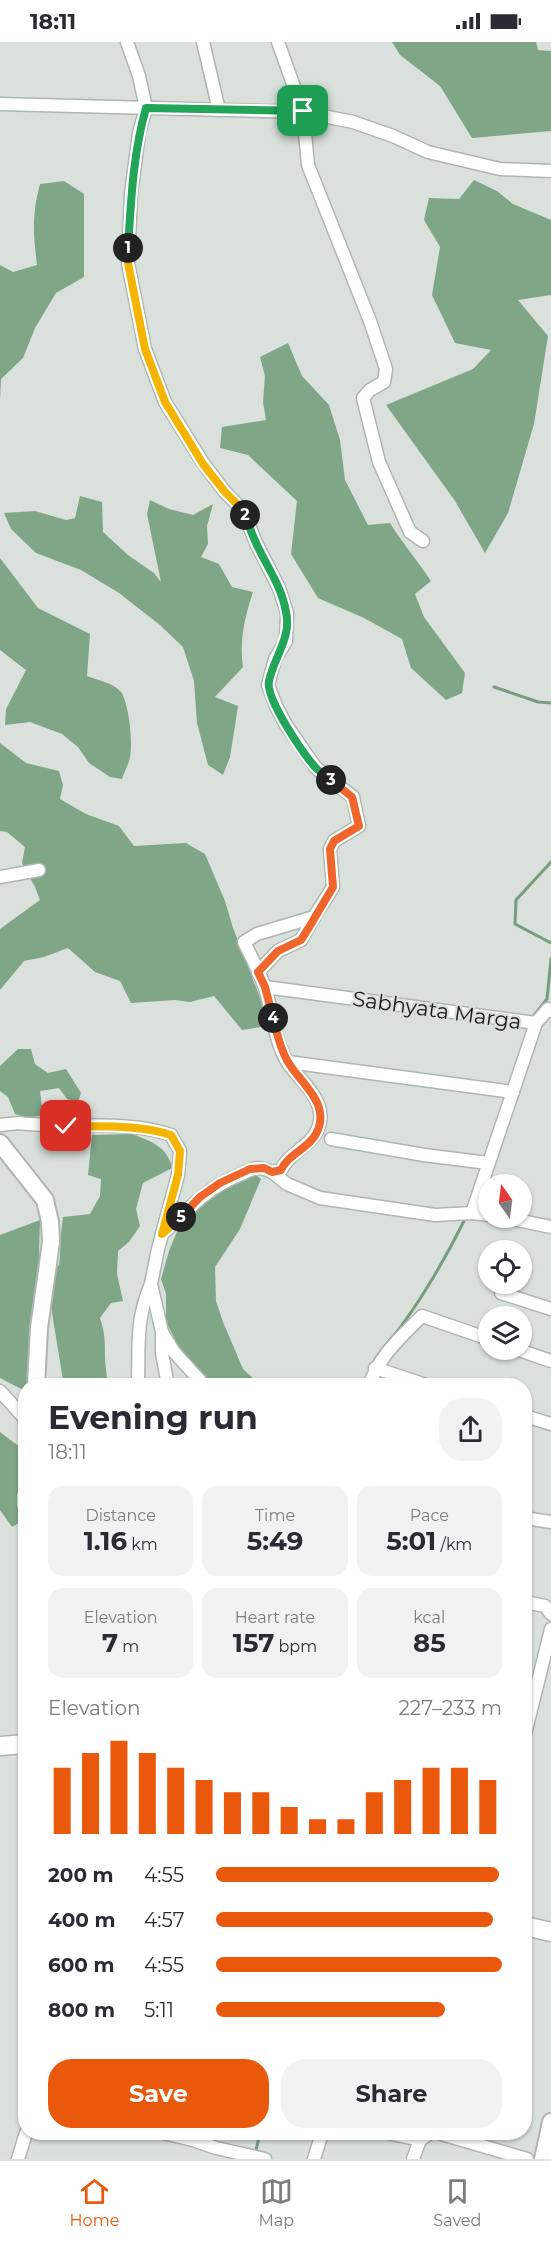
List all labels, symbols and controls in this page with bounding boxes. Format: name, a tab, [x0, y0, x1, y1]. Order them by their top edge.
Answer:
text: 18:11	[30, 8, 76, 35]
pin	[277, 85, 328, 136]
icon: arrive	[286, 94, 319, 127]
pin: 1	[113, 233, 143, 263]
text: 1	[125, 238, 131, 257]
pin: 2	[230, 500, 260, 530]
text: 2	[240, 505, 250, 524]
pin: 3	[316, 765, 346, 795]
text: 3	[326, 770, 336, 789]
street label: Sabhyata Marga	[351, 986, 523, 1034]
pin: 4	[258, 1003, 288, 1033]
text: 4	[267, 1008, 279, 1027]
pin	[40, 1100, 91, 1151]
icon: check	[49, 1109, 82, 1142]
north arrow	[478, 1174, 532, 1228]
map controls	[478, 1174, 532, 1360]
pin: 5	[166, 1202, 196, 1232]
text: 5	[176, 1207, 186, 1226]
button: locate	[478, 1240, 532, 1294]
button: layers	[478, 1306, 532, 1360]
text: Evening run	[48, 1397, 258, 1437]
button: share	[439, 1398, 502, 1461]
text: 18:11	[48, 1440, 87, 1464]
text: Distance	[86, 1506, 156, 1525]
text: Time	[255, 1506, 295, 1525]
text: Pace	[410, 1506, 449, 1525]
text: 1.16	[84, 1525, 127, 1557]
text: 5:49	[247, 1525, 303, 1557]
text: 5:01	[386, 1525, 436, 1557]
text: km	[127, 1535, 158, 1554]
text: /km	[436, 1535, 472, 1554]
text: Elevation	[84, 1608, 158, 1627]
text: Heart rate	[235, 1608, 315, 1627]
text: kcal	[413, 1608, 445, 1627]
text: 7	[102, 1627, 118, 1659]
text: 157	[233, 1627, 274, 1659]
text: 85	[413, 1627, 446, 1659]
text: m	[118, 1637, 139, 1656]
text: bpm	[274, 1637, 317, 1656]
text: Elevation	[48, 1696, 140, 1720]
text: 227–233 m	[399, 1696, 502, 1720]
text: 200 m	[48, 1863, 114, 1887]
text: 4:55	[144, 1863, 184, 1887]
text: 400 m	[48, 1908, 116, 1932]
text: 4:57	[144, 1908, 184, 1932]
text: 600 m	[48, 1953, 115, 1977]
text: 4:55	[144, 1953, 184, 1977]
text: 800 m	[48, 1998, 115, 2022]
text: 5:11	[144, 1998, 174, 2022]
button: Save	[48, 2059, 269, 2128]
button: Share	[281, 2059, 502, 2128]
tab: Home	[70, 2175, 119, 2230]
tab: Map	[259, 2175, 294, 2230]
tab: Saved	[433, 2175, 481, 2230]

